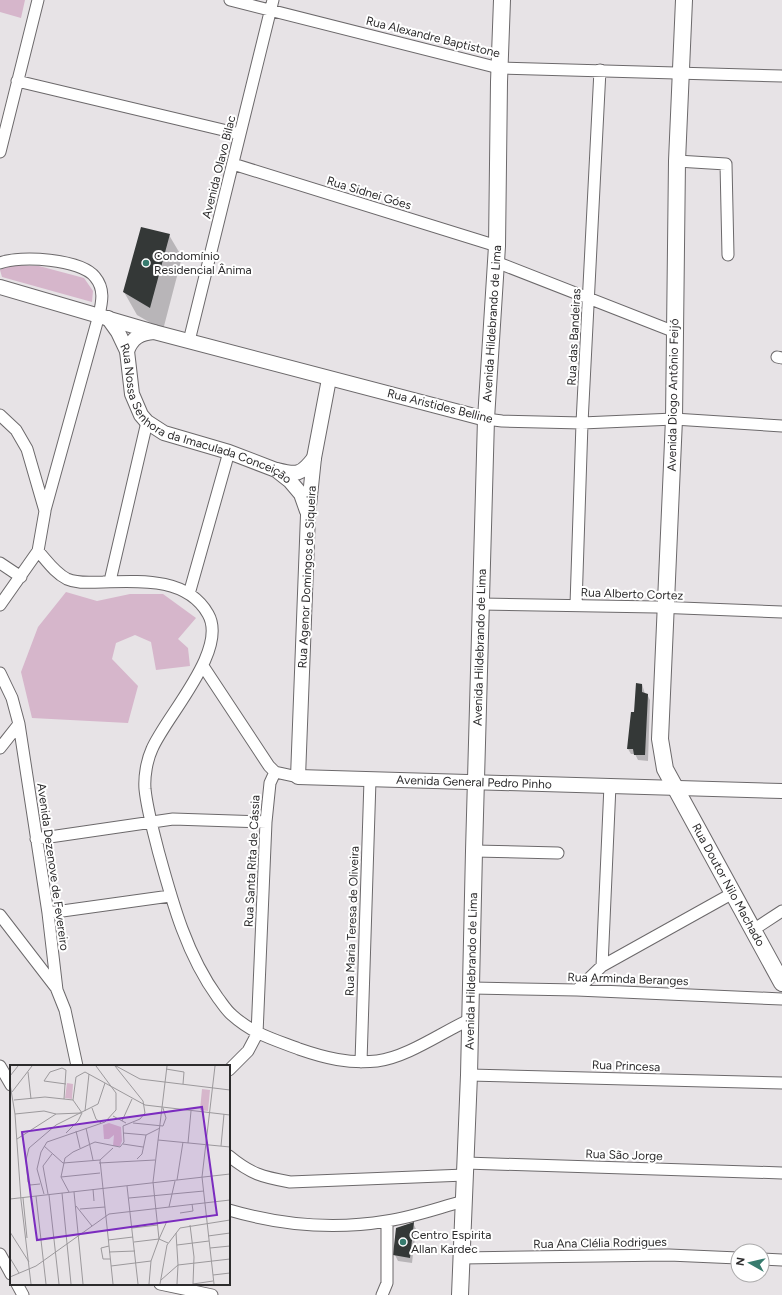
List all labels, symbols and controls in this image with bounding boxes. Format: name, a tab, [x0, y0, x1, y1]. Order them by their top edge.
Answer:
street label: Rua Alexandre Baptistone	[364, 14, 502, 61]
street label: Avenida Olavo Bilac	[199, 114, 239, 220]
street label: Rua Sidnei Góes	[325, 173, 413, 213]
street label: Avenida Hildebrando de Lima	[480, 245, 504, 403]
place label: Condomínio Residencial Ânima	[154, 249, 252, 277]
marker: Condomínio Residencial Ânima	[141, 258, 151, 268]
street label: Rua das Bandeiras	[564, 288, 584, 386]
street label: Avenida Diogo Antônio Feijó	[665, 318, 681, 472]
street label: Rua Nossa Senhora da Imaculada Conceição	[117, 341, 294, 486]
street label: Rua Aristides Belline	[386, 386, 495, 426]
street label: Rua Agenor Domingos de Siqueira	[295, 485, 319, 669]
street label: Avenida Hildebrando de Lima	[470, 569, 489, 726]
street label: Rua Alberto Cortez	[580, 585, 684, 603]
street label: Avenida General Pedro Pinho	[396, 773, 552, 791]
street label: Avenida Dezenove de Fevereiro	[34, 782, 72, 952]
street label: Rua Santa Rita de Cássia	[242, 795, 262, 927]
street label: Rua Doutor Nilo Machado	[689, 821, 768, 949]
street label: Rua Maria Teresa de Oliveira	[342, 846, 362, 996]
street label: Avenida Hildebrando de Lima	[463, 892, 480, 1050]
street label: Rua Arminda Beranges	[567, 970, 689, 988]
street label: Rua Princesa	[592, 1058, 660, 1074]
inset map	[10, 1065, 230, 1285]
street label: Rua São Jorge	[585, 1147, 663, 1163]
place label: Centro Espirita Allan Kardec	[411, 1228, 491, 1256]
street label: Rua Ana Clélia Rodrigues	[533, 1235, 667, 1251]
marker: Centro Espirita Allan Kardec	[398, 1237, 408, 1247]
north arrow	[730, 1243, 770, 1283]
text: N	[734, 1257, 748, 1267]

